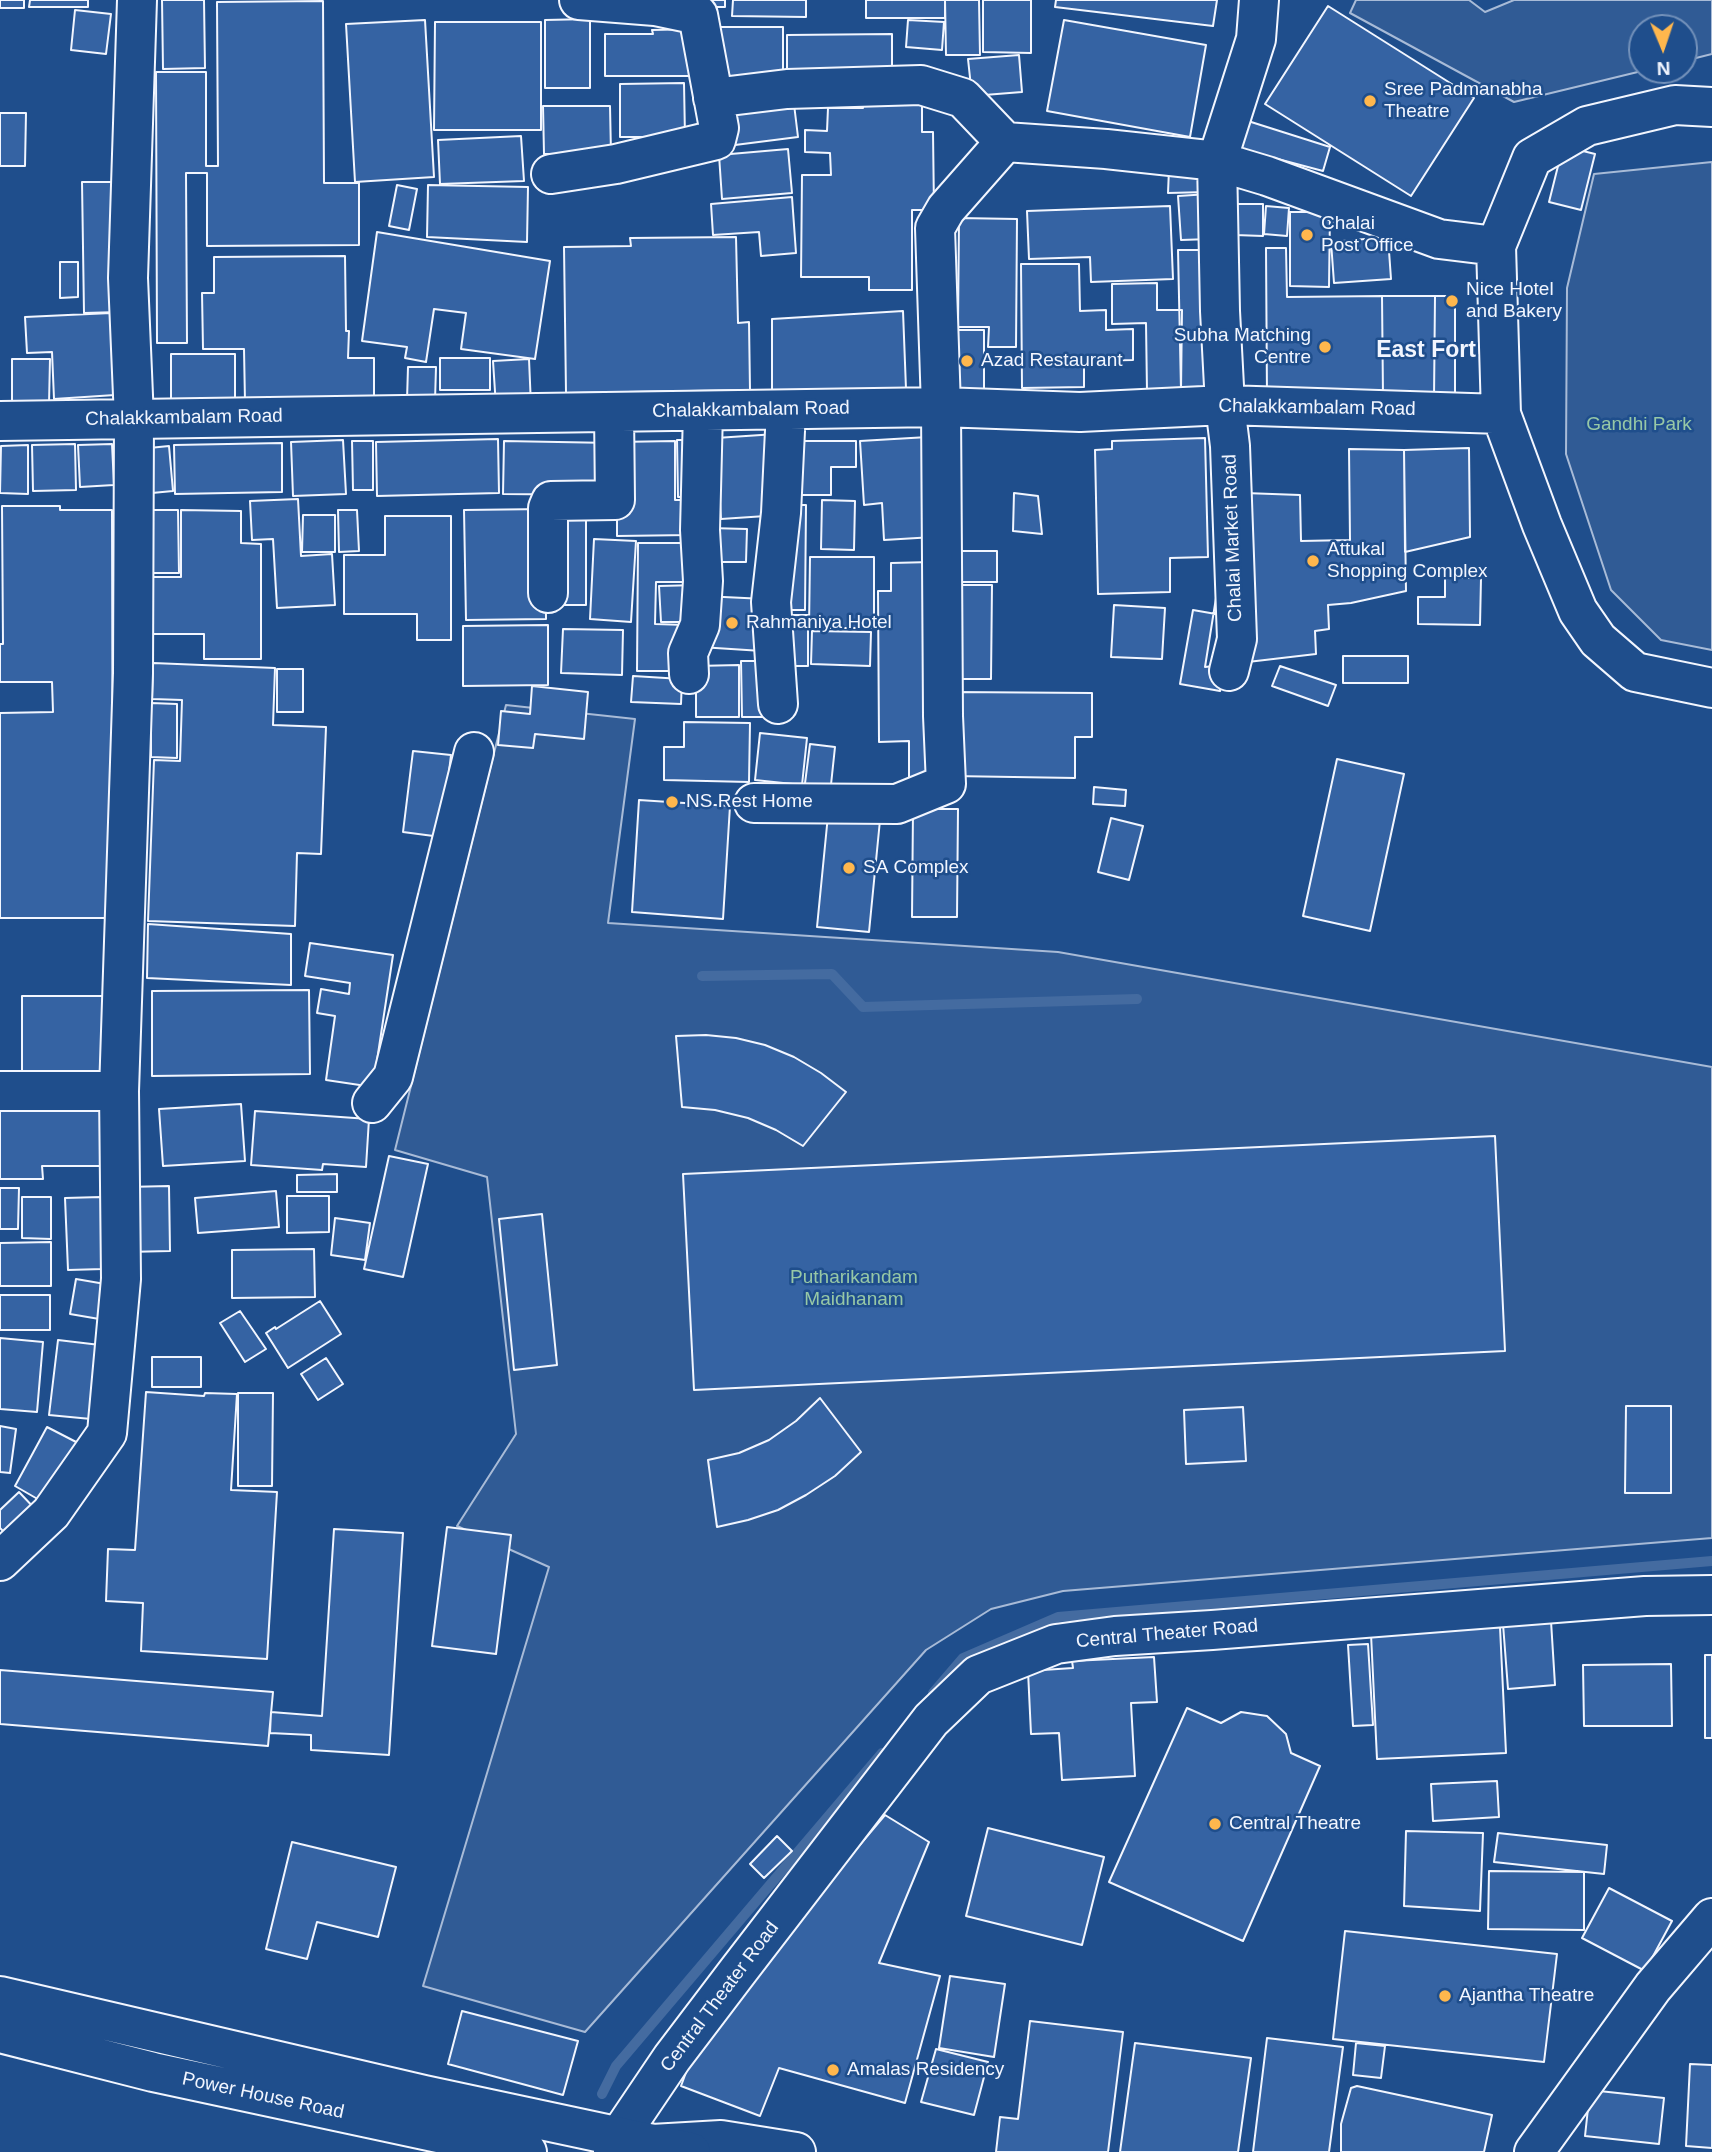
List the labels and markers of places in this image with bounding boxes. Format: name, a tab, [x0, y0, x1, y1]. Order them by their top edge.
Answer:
place label: Sree Padmanabha Theatre	[1384, 79, 1542, 123]
marker: Sree Padmanabha Theatre	[1362, 93, 1378, 109]
place label: Chalai Post Office	[1321, 213, 1414, 257]
marker: Chalai Post Office	[1299, 227, 1315, 243]
place label: Nice Hotel and Bakery	[1466, 279, 1562, 323]
marker: Nice Hotel and Bakery	[1444, 293, 1460, 309]
place label: Subha Matching Centre	[1174, 325, 1311, 369]
marker: Subha Matching Centre	[1317, 339, 1333, 355]
place label: Azad Restaurant	[981, 350, 1123, 372]
marker: Azad Restaurant	[959, 353, 975, 369]
place label: Attukal Shopping Complex	[1327, 539, 1488, 583]
marker: Attukal Shopping Complex	[1305, 553, 1321, 569]
place label: Rahmaniya Hotel	[746, 612, 892, 634]
marker: Rahmaniya Hotel	[724, 615, 740, 631]
place label: NS Rest Home	[686, 791, 813, 813]
marker: NS Rest Home	[664, 794, 680, 810]
place label: SA Complex	[863, 857, 969, 879]
marker: SA Complex	[841, 860, 857, 876]
place label: Central Theatre	[1229, 1813, 1361, 1835]
marker: Central Theatre	[1207, 1816, 1223, 1832]
place label: Ajantha Theatre	[1459, 1985, 1594, 2007]
marker: Ajantha Theatre	[1437, 1988, 1453, 2004]
place label: Amalas Residency	[847, 2059, 1004, 2081]
marker: Amalas Residency	[825, 2062, 841, 2078]

